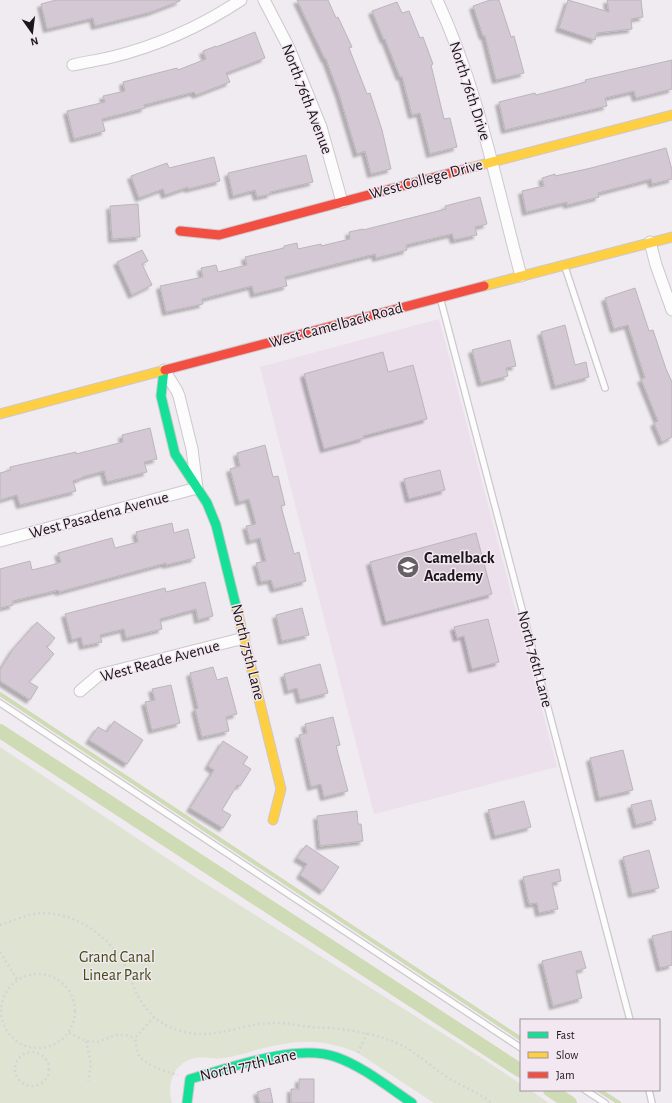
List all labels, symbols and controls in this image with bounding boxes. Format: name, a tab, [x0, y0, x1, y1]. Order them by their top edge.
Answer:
north arrow	[12, 12, 52, 52]
text: N	[29, 35, 39, 47]
street label: North 76th Drive	[446, 40, 494, 142]
street label: North 76th Avenue	[279, 42, 335, 156]
street label: West College Drive	[368, 156, 484, 202]
street label: West Camelback Road	[267, 299, 405, 351]
street label: West Pasadena Avenue	[27, 489, 171, 541]
place label: Camelback Academy	[424, 550, 495, 585]
school or university icon: Camelback Academy	[395, 554, 421, 580]
street label: North 75th Lane	[228, 602, 268, 702]
street label: North 76th Lane	[514, 609, 556, 709]
street label: West Reade Avenue	[99, 637, 221, 685]
park label: Grand Canal Linear Park	[79, 949, 155, 983]
legend	[520, 1019, 660, 1091]
text: Fast	[556, 1029, 575, 1041]
street label: North 77th Lane	[198, 1046, 298, 1084]
text: Slow	[556, 1049, 578, 1061]
text: Jam	[556, 1069, 575, 1081]

